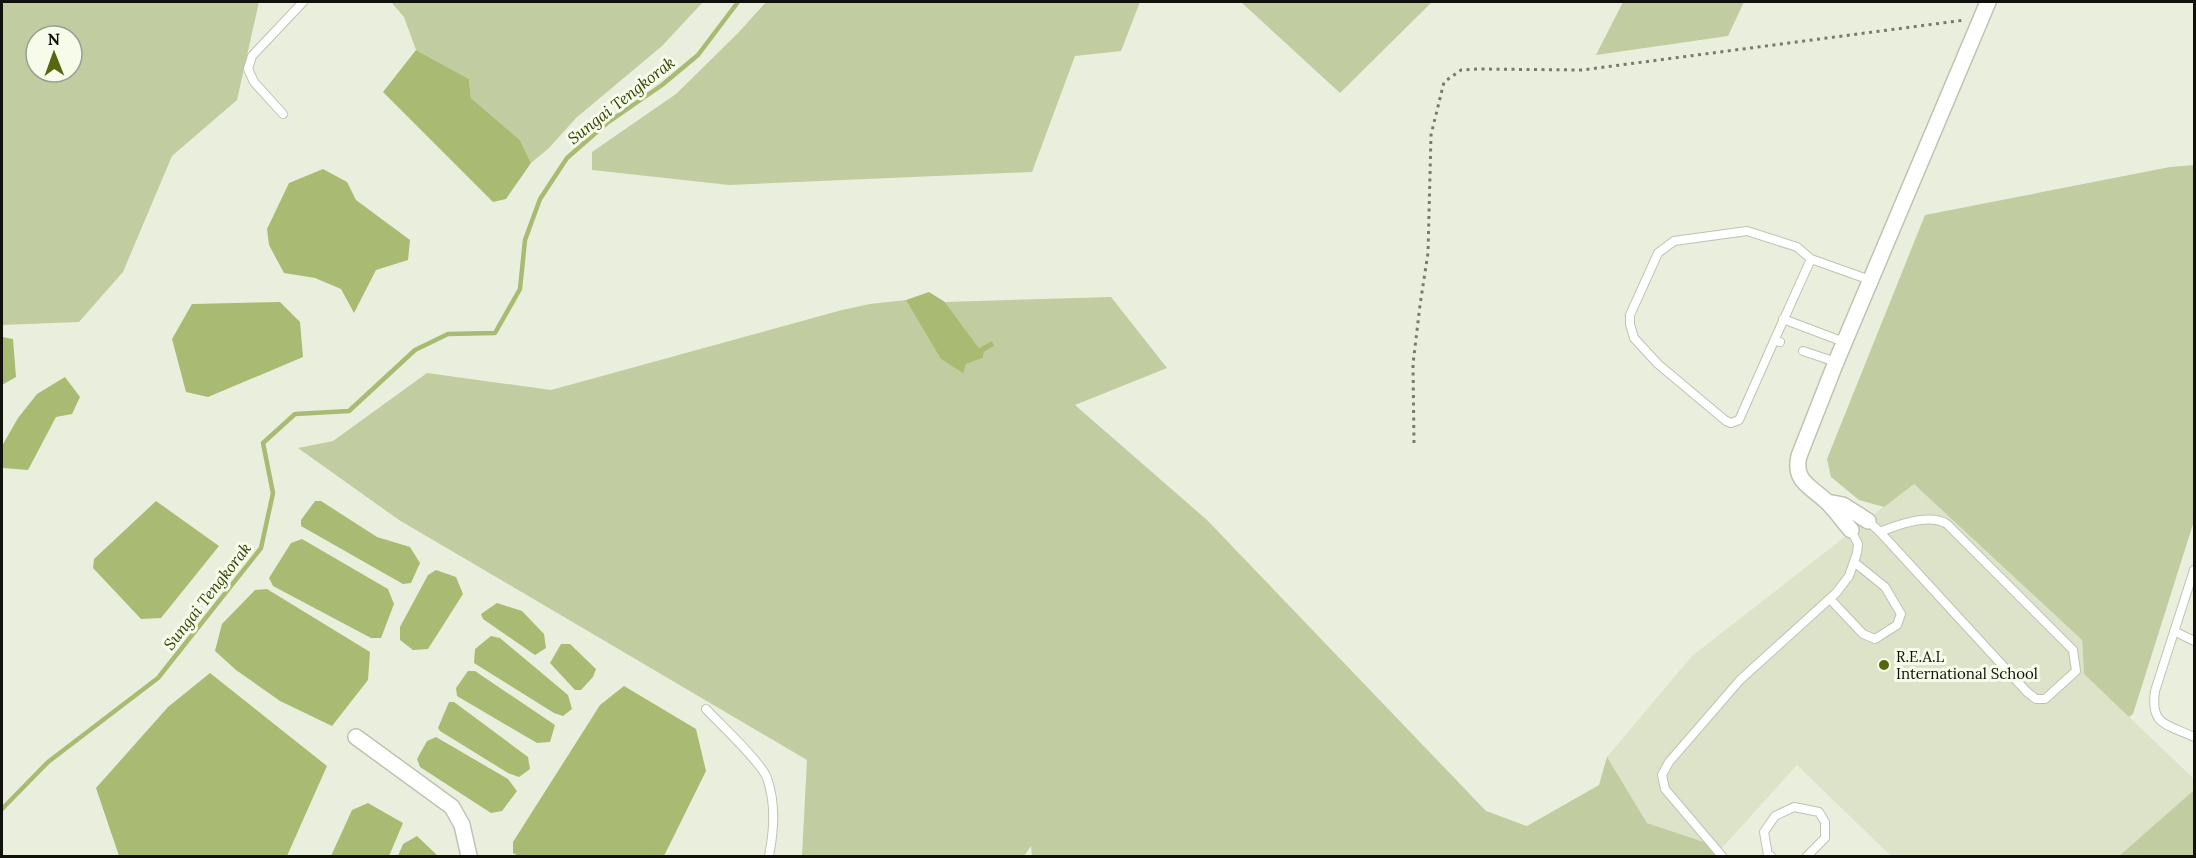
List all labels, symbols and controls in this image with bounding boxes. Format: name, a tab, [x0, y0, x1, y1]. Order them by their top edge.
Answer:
north arrow	[24, 24, 84, 84]
text: N	[47, 29, 60, 49]
water label: Sungai Tengkorak	[563, 52, 679, 148]
water label: Sungai Tengkorak	[159, 538, 255, 654]
place label: R.E.A.L International School	[1896, 647, 2038, 683]
marker: R.E.A.L International School	[1877, 658, 1891, 672]

